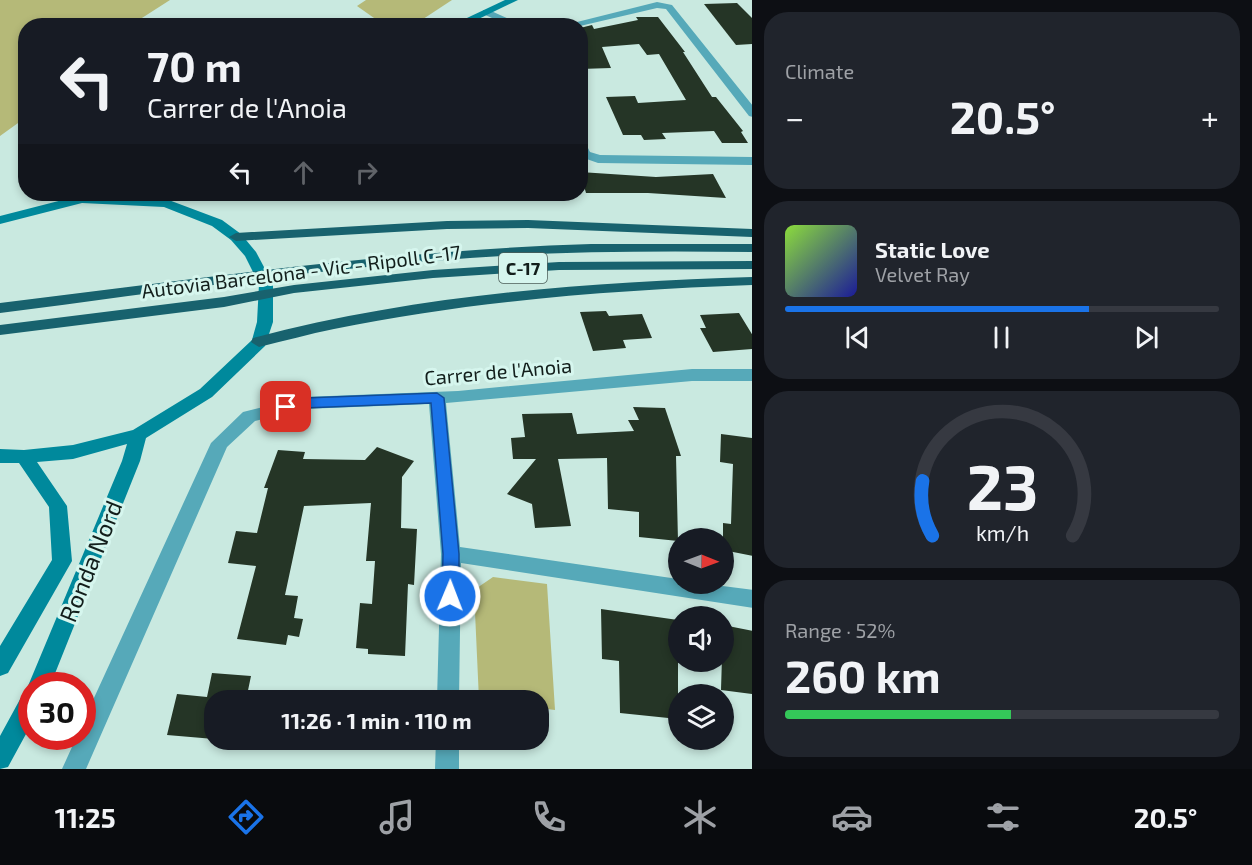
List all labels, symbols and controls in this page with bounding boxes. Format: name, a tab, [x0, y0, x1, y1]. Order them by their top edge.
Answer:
text: 70 m	[147, 40, 242, 90]
icon: left	[48, 42, 126, 120]
text: Climate	[785, 59, 854, 83]
text: 20.5°	[950, 89, 1055, 143]
text: Carrer de l'Anoia	[147, 91, 347, 123]
text: −	[785, 97, 804, 137]
text: +	[1201, 97, 1219, 137]
icon: left	[224, 156, 257, 189]
icon: ahead	[287, 156, 320, 189]
icon: right	[350, 156, 383, 189]
text: Static Love	[875, 236, 990, 262]
street label: Autovia Barcelona - Vic - Ripoll C-17	[140, 240, 462, 302]
road number: C-17	[499, 253, 547, 283]
text: Velvet Ray	[875, 262, 970, 286]
icon: previous	[841, 321, 874, 354]
icon: pause	[985, 321, 1018, 354]
icon: next	[1130, 321, 1163, 354]
street label: Carrer de l'Anoia	[423, 353, 573, 389]
pin	[260, 381, 311, 432]
icon: arrive	[269, 390, 302, 423]
text: 23	[966, 448, 1038, 523]
street label: Ronda Nord	[53, 496, 127, 626]
text: km/h	[975, 521, 1029, 546]
north arrow	[668, 528, 734, 594]
map controls	[668, 528, 734, 750]
position arrow	[418, 564, 482, 628]
button: sound	[668, 606, 734, 672]
text: Range · 52%	[785, 618, 895, 642]
text: 260 km	[785, 648, 941, 702]
speed limit sign: 30	[18, 672, 96, 750]
button: layers	[668, 684, 734, 750]
text: 11:26 · 1 min · 110 m	[281, 707, 472, 733]
icon: directions	[225, 796, 267, 838]
icon: music	[376, 796, 418, 838]
icon: phone	[528, 796, 570, 838]
icon: climate	[679, 796, 721, 838]
icon: car	[831, 796, 873, 838]
icon: filters	[982, 796, 1024, 838]
text: 11:25	[55, 801, 116, 833]
text: 20.5°	[1134, 801, 1197, 833]

